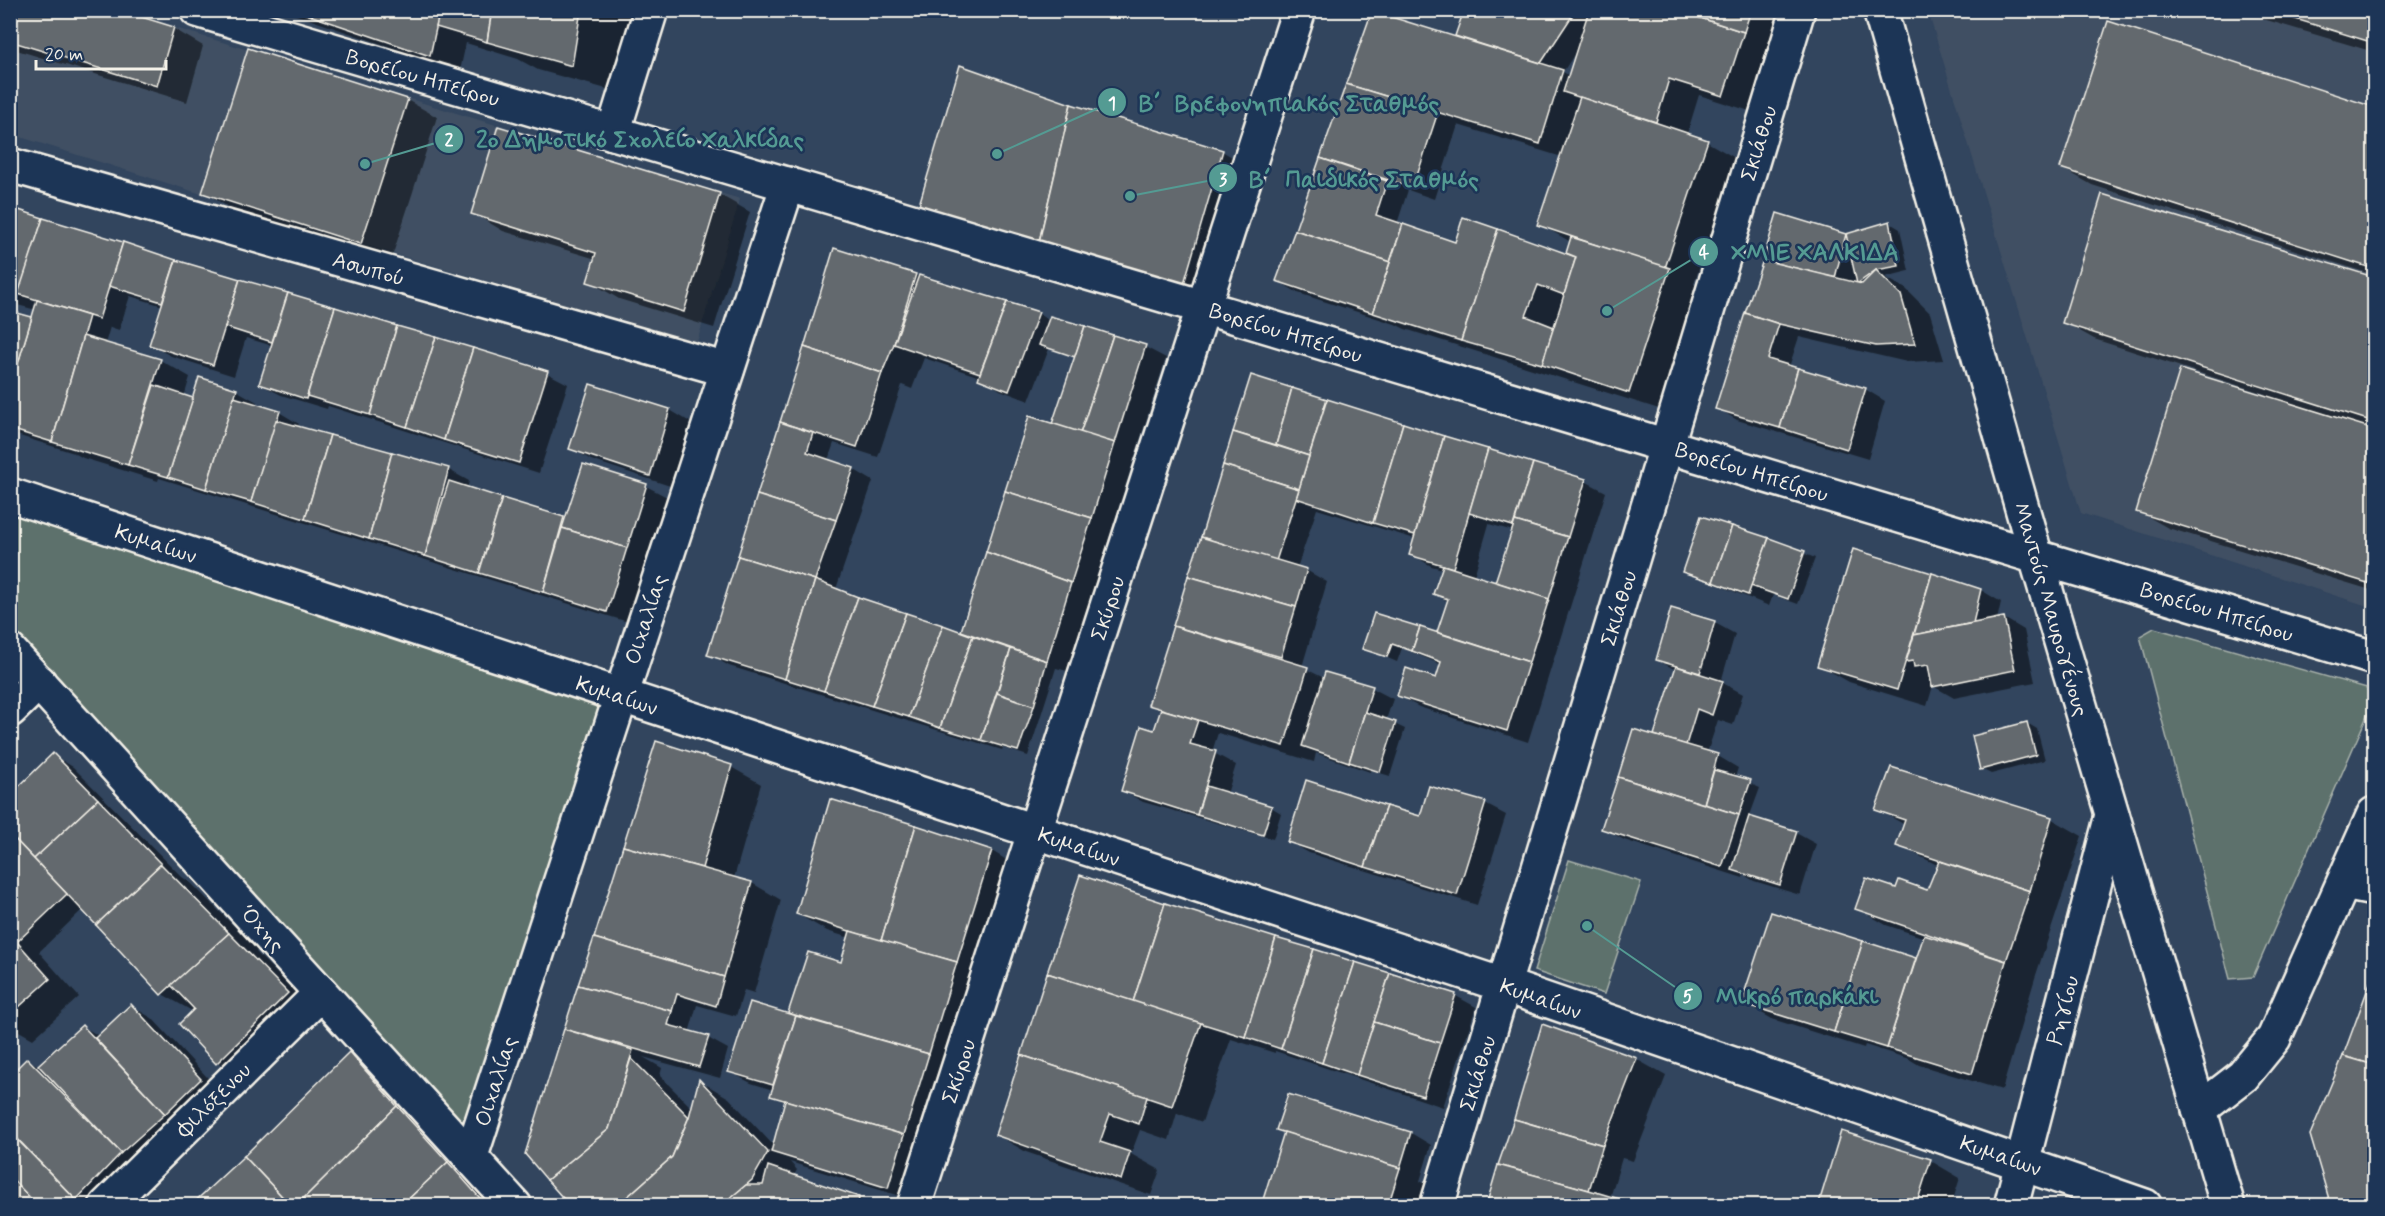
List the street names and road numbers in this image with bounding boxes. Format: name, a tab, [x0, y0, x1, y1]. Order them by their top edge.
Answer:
street label: Βορείου Ηπείρου	[342, 44, 503, 114]
street label: Σκιάθου	[1735, 102, 1785, 185]
street label: Ασωπού	[329, 246, 408, 294]
street label: Βορείου Ηπείρου	[1206, 297, 1365, 370]
street label: Βορείου Ηπείρου	[1672, 436, 1831, 509]
street label: Μαντούς Μαυρογένους	[2006, 499, 2095, 720]
street label: Κυμαίων	[111, 519, 200, 571]
street label: Σκιάθου	[1595, 567, 1645, 650]
street label: Οιχαλίας	[619, 571, 675, 668]
street label: Σκύρου	[1085, 573, 1133, 645]
street label: Βορείου Ηπείρου	[2137, 576, 2296, 649]
street label: Κυμαίων	[572, 671, 661, 723]
street label: Κυμαίων	[1034, 822, 1123, 874]
street label: Όχης	[233, 900, 290, 959]
street label: Κυμαίων	[1496, 973, 1585, 1027]
street label: Ρηγίου	[2041, 973, 2087, 1048]
street label: Σκιάθου	[1454, 1032, 1504, 1115]
street label: Οιχαλίας	[469, 1033, 525, 1130]
street label: Σκύρου	[936, 1036, 984, 1108]
street label: Φιλόξενου	[170, 1057, 258, 1145]
street label: Κυμαίων	[1956, 1130, 2045, 1184]

